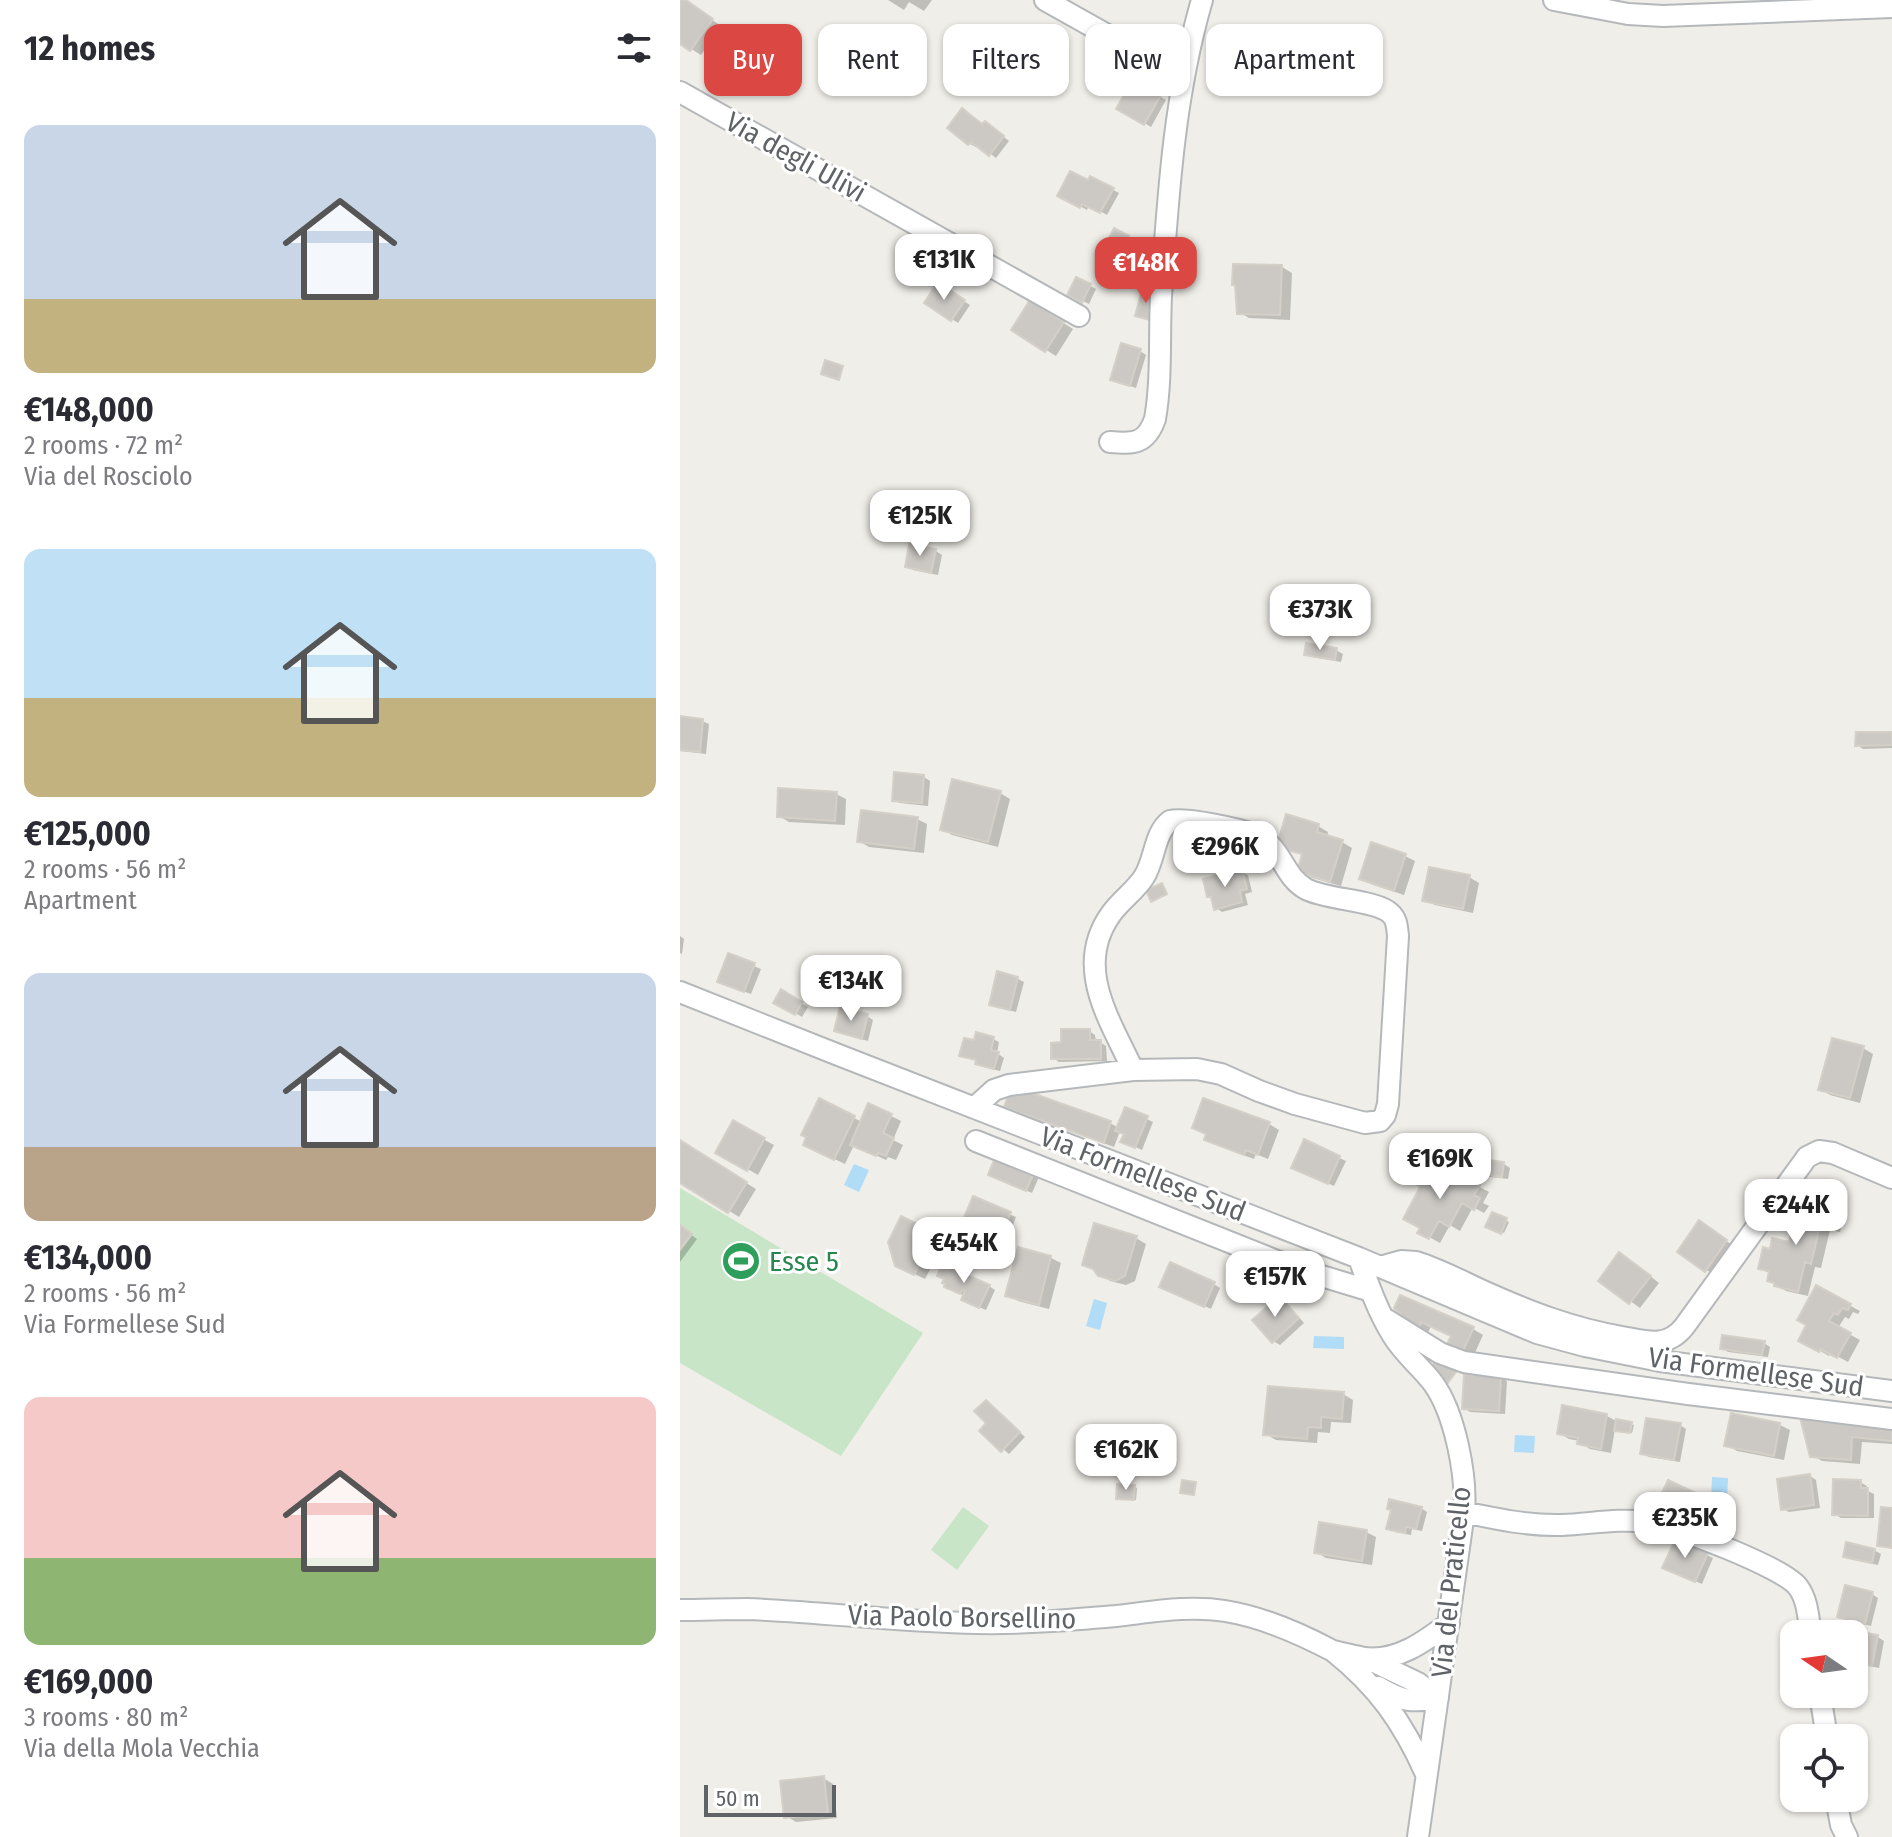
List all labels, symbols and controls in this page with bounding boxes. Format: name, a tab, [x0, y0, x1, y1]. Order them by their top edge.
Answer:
chip: Buy	[704, 24, 802, 96]
chip: Rent	[818, 24, 927, 96]
chip: Filters	[943, 24, 1069, 96]
chip: New	[1085, 24, 1190, 96]
chip: Apartment	[1206, 24, 1383, 96]
icon: filters	[612, 26, 656, 70]
text: 12 homes	[24, 28, 155, 69]
street label: Via degli Ulivi	[720, 105, 872, 209]
icon: home	[268, 177, 412, 321]
pin: €131K	[888, 234, 1000, 302]
pin: €148K	[1090, 237, 1202, 305]
text: €131K	[913, 244, 975, 275]
text: €148K	[1113, 247, 1179, 278]
text: €148,000	[24, 389, 154, 430]
text: 2 rooms · 72 m²	[24, 430, 183, 461]
text: Via del Rosciolo	[24, 461, 193, 492]
pin: €125K	[864, 490, 976, 558]
text: €125K	[888, 500, 952, 531]
pin: €373K	[1264, 584, 1376, 652]
text: €373K	[1288, 594, 1352, 625]
icon: home	[268, 601, 412, 745]
text: €125,000	[24, 813, 151, 854]
pin: €296K	[1169, 821, 1281, 889]
text: €296K	[1191, 831, 1259, 862]
text: 2 rooms · 56 m²	[24, 854, 186, 885]
text: Apartment	[24, 885, 137, 916]
pin: €134K	[795, 955, 907, 1023]
text: €134K	[819, 965, 883, 996]
icon: home	[268, 1025, 412, 1169]
street label: Via Formellese Sud	[1036, 1120, 1250, 1228]
pin: €169K	[1384, 1133, 1496, 1201]
text: €169K	[1407, 1143, 1473, 1174]
pin: €244K	[1740, 1179, 1852, 1247]
text: €244K	[1762, 1189, 1830, 1220]
pin: €454K	[908, 1217, 1020, 1285]
text: €454K	[930, 1227, 998, 1258]
text: €134,000	[24, 1237, 152, 1278]
sports icon: Esse 5	[720, 1240, 762, 1282]
place label: Esse 5	[769, 1245, 839, 1278]
pin: €157K	[1219, 1251, 1331, 1319]
text: €157K	[1244, 1261, 1306, 1292]
text: 2 rooms · 56 m²	[24, 1278, 186, 1309]
text: Via Formellese Sud	[24, 1309, 226, 1340]
street label: Via Formellese Sud	[1646, 1341, 1866, 1403]
pin: €162K	[1070, 1424, 1182, 1492]
text: €162K	[1094, 1434, 1158, 1465]
icon: home	[268, 1449, 412, 1593]
street label: Via del Praticello	[1425, 1485, 1477, 1679]
pin: €235K	[1629, 1492, 1741, 1560]
text: €235K	[1652, 1502, 1718, 1533]
street label: Via Paolo Borsellino	[848, 1599, 1076, 1635]
north arrow	[1780, 1620, 1868, 1708]
map controls	[1780, 1620, 1868, 1812]
text: €169,000	[24, 1661, 153, 1702]
text: 3 rooms · 80 m²	[24, 1702, 188, 1733]
button: locate	[1780, 1724, 1868, 1812]
text: Via della Mola Vecchia	[24, 1733, 260, 1764]
scale bar	[704, 1781, 836, 1817]
text: 50 m	[716, 1785, 760, 1812]

